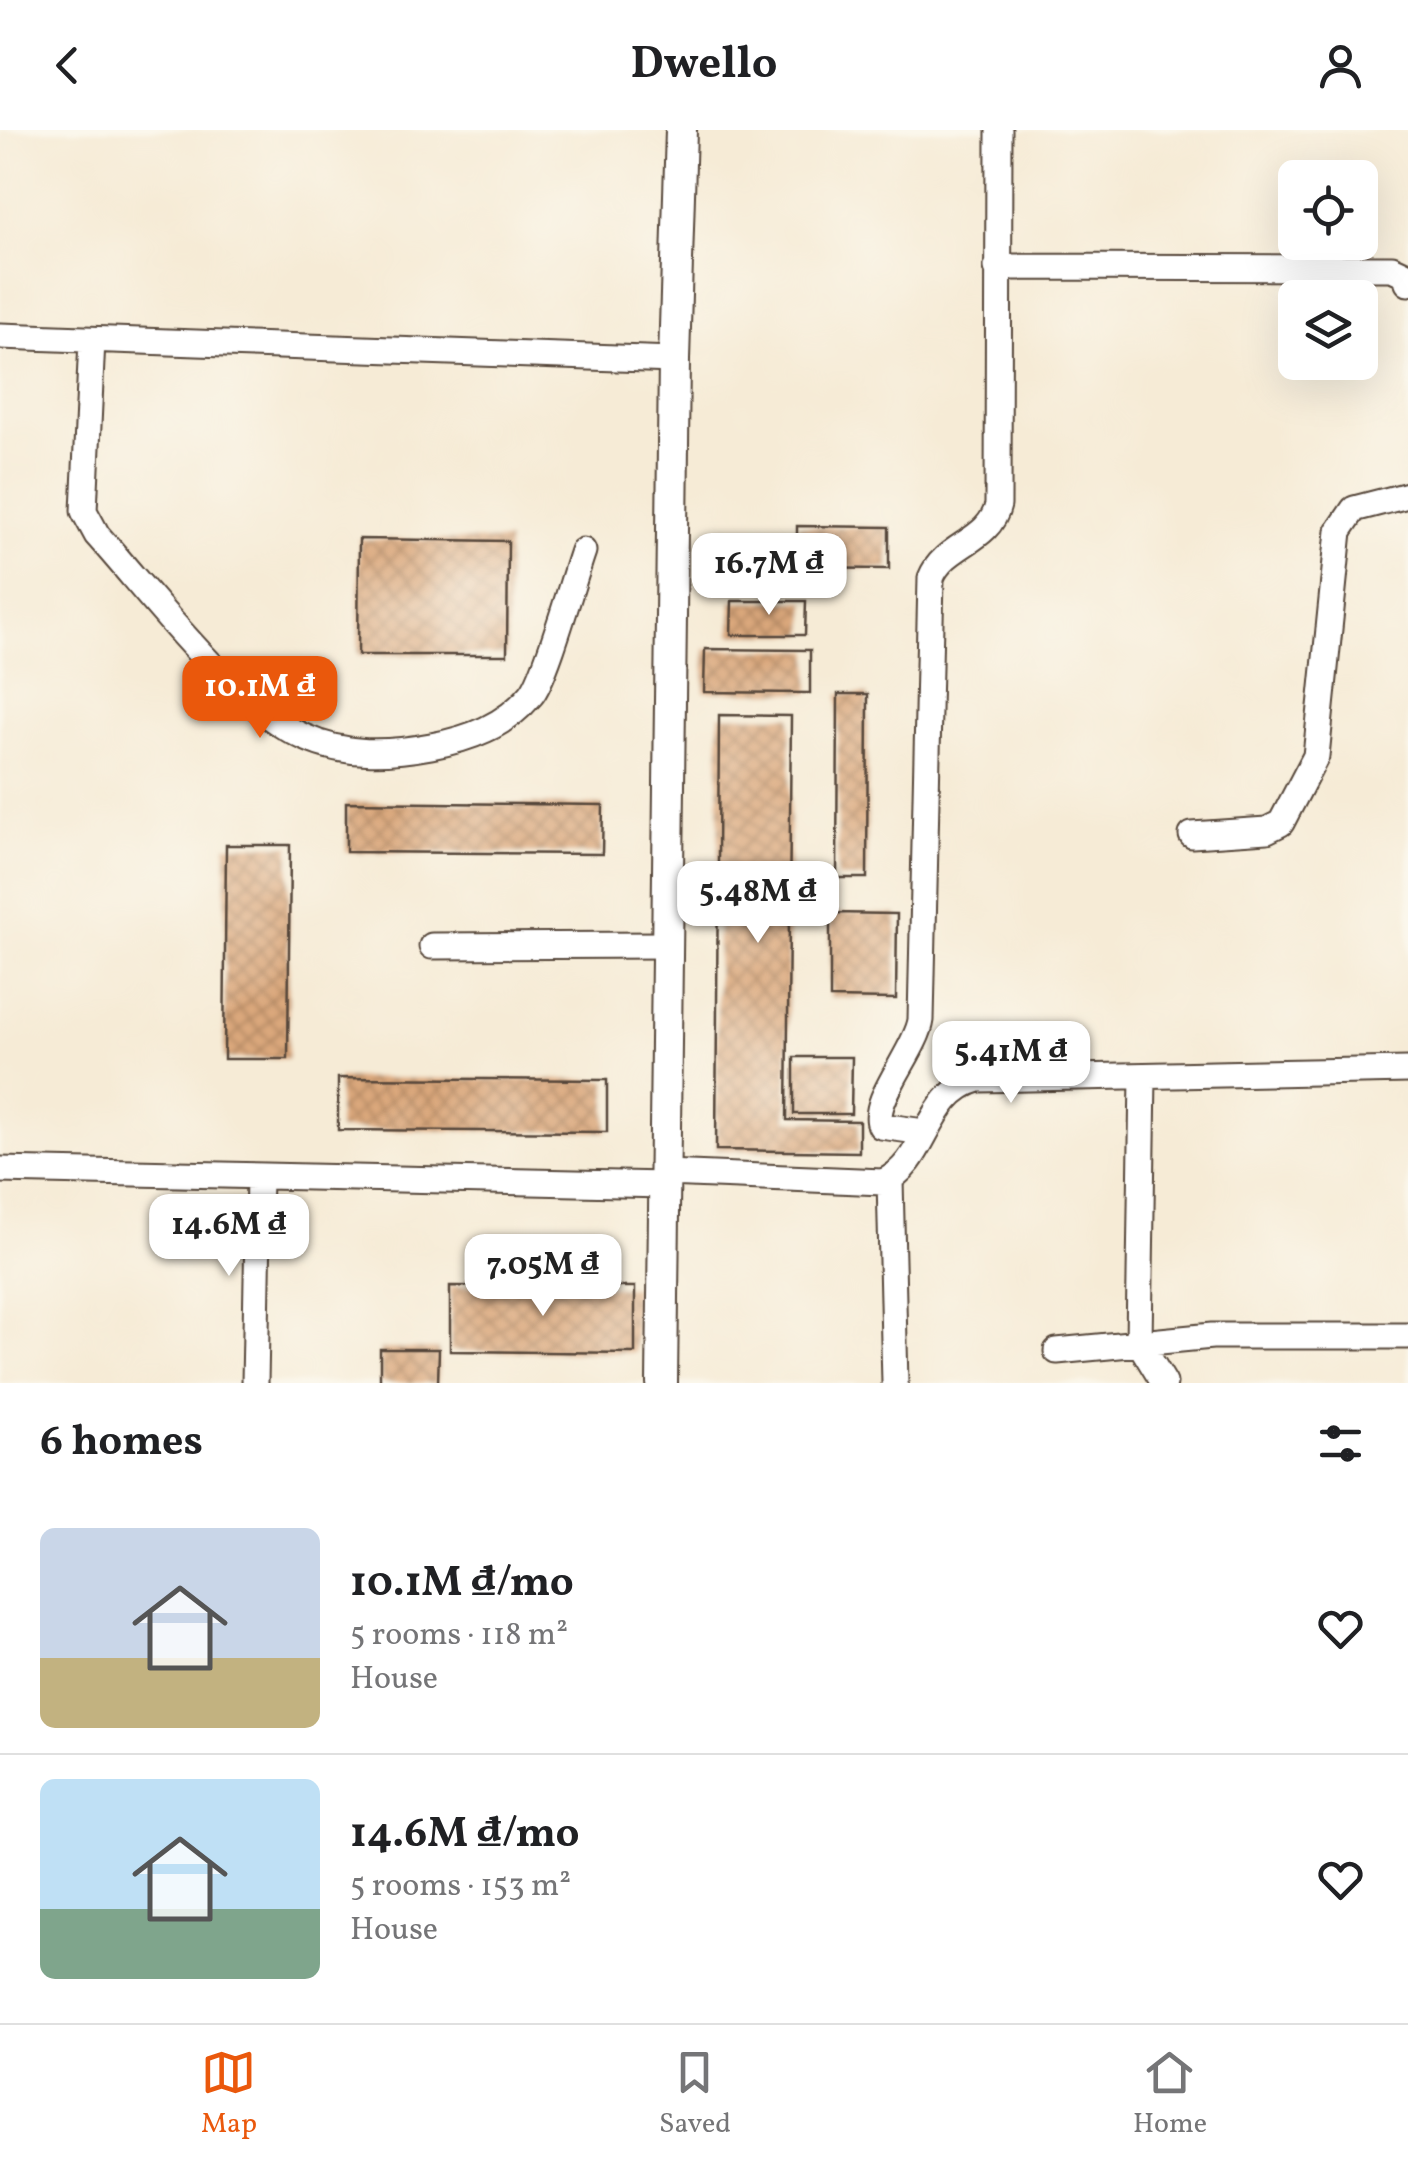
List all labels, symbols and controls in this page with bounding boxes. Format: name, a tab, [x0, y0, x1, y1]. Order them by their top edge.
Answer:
text: Dwello	[630, 34, 778, 97]
icon: back	[40, 38, 95, 93]
icon: person	[1313, 38, 1368, 93]
map controls	[1278, 160, 1378, 380]
button: locate	[1278, 160, 1378, 260]
button: layers	[1278, 280, 1378, 380]
pin: 16.7M ₫	[677, 533, 861, 618]
text: 16.7M ₫	[714, 543, 824, 587]
pin: 10.1M ₫	[168, 656, 352, 741]
text: 10.1M ₫	[204, 666, 316, 710]
pin: 5.48M ₫	[666, 861, 850, 946]
text: 5.48M ₫	[699, 871, 817, 915]
pin: 5.41M ₫	[919, 1021, 1103, 1106]
text: 5.41M ₫	[954, 1031, 1068, 1075]
pin: 14.6M ₫	[137, 1194, 321, 1279]
text: 14.6M ₫	[171, 1204, 287, 1248]
pin: 7.05M ₫	[451, 1234, 635, 1319]
text: 7.05M ₫	[487, 1244, 599, 1288]
text: 6 homes	[40, 1414, 203, 1473]
icon: filters	[1313, 1416, 1368, 1471]
text: 10.1M ₫/mo	[350, 1555, 574, 1614]
icon: home	[120, 1568, 240, 1688]
icon: heart	[1313, 1601, 1368, 1656]
text: 5 rooms · 118 m²	[350, 1614, 568, 1658]
text: House	[350, 1658, 438, 1702]
text: 14.6M ₫/mo	[350, 1806, 579, 1865]
icon: home	[120, 1819, 240, 1939]
icon: heart	[1313, 1852, 1368, 1907]
text: 5 rooms · 153 m²	[350, 1865, 571, 1909]
text: House	[350, 1909, 438, 1953]
tab: Map	[201, 2045, 257, 2144]
tab: Saved	[659, 2045, 731, 2144]
tab: Home	[1133, 2045, 1207, 2144]

